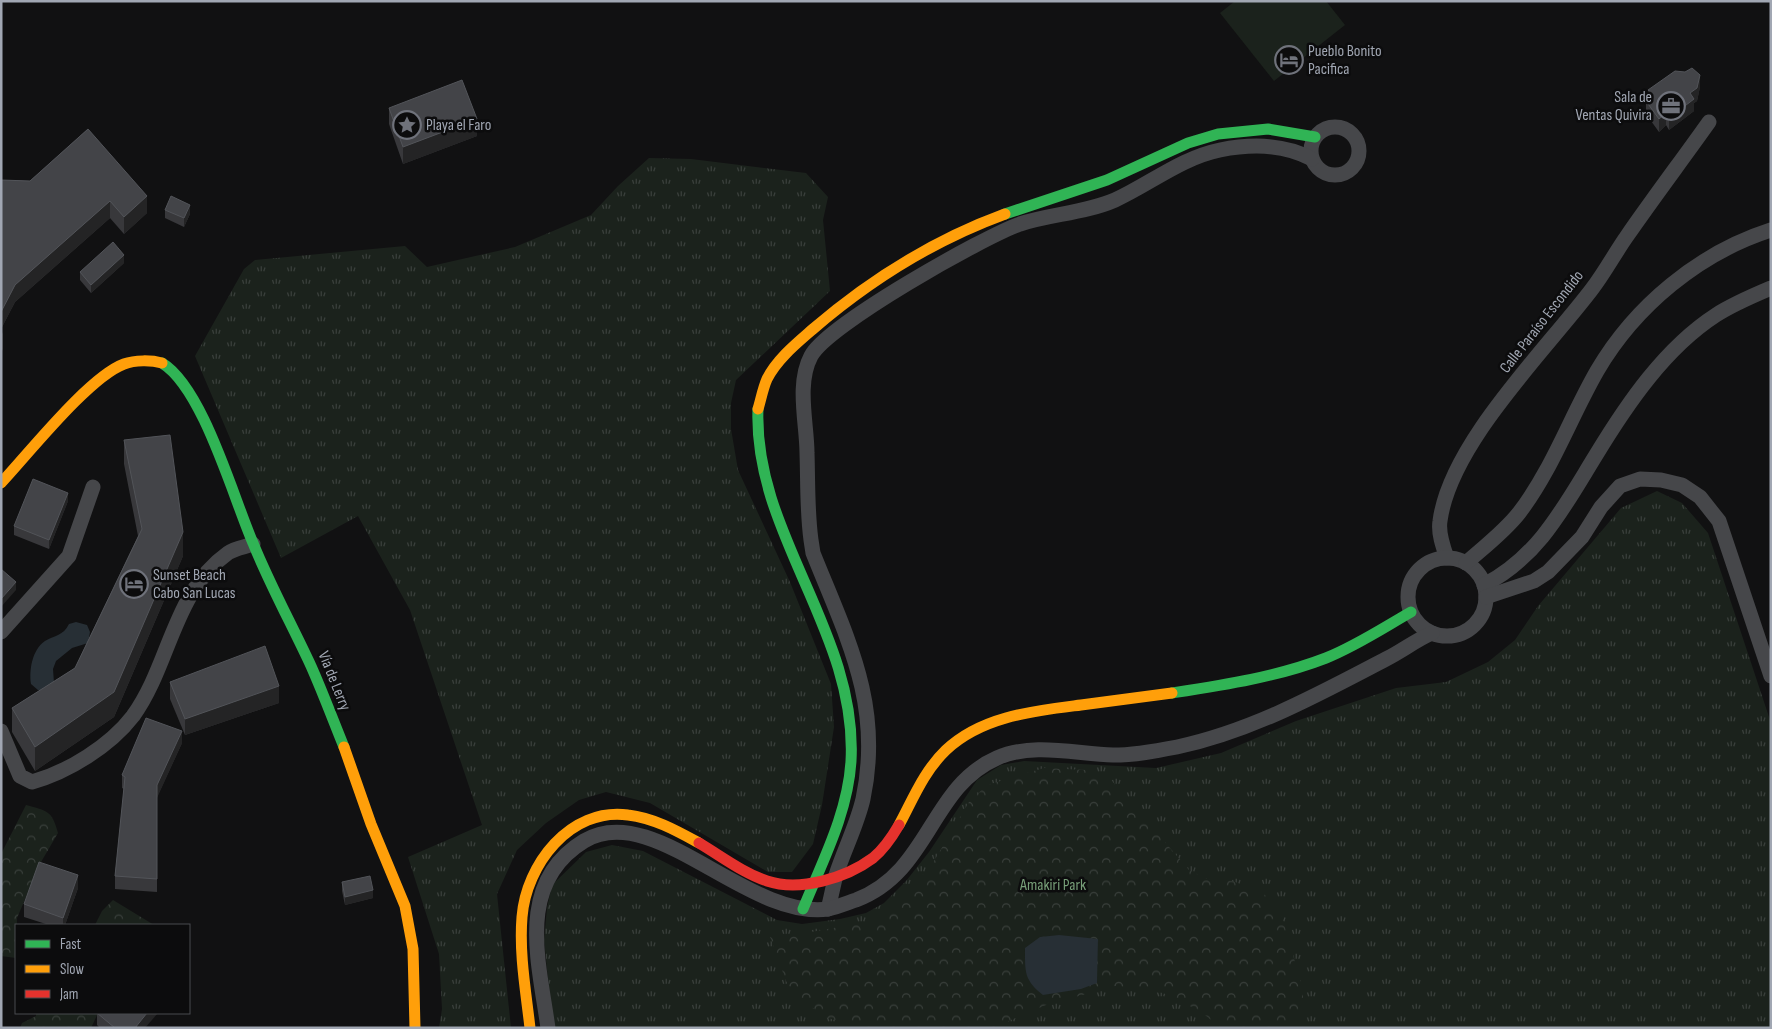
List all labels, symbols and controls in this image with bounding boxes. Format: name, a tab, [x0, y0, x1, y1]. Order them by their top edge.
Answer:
place label: Pueblo Bonito Pacifica	[1308, 42, 1382, 79]
hotel icon: Pueblo Bonito Pacifica	[1274, 45, 1304, 75]
place label: Sala de Ventas Quivira	[1575, 88, 1652, 125]
office icon: Sala de Ventas Quivira	[1656, 91, 1686, 121]
place icon: Playa el Faro	[392, 110, 422, 140]
place label: Playa el Faro	[426, 116, 491, 135]
street label: Calle Paraíso Escondido	[1496, 267, 1588, 377]
place label: Sunset Beach Cabo San Lucas	[153, 566, 236, 603]
hotel icon: Sunset Beach Cabo San Lucas	[119, 569, 149, 599]
street label: Vía de Lerry	[314, 649, 354, 713]
park label: Amakiri Park	[1019, 876, 1086, 895]
legend	[15, 924, 190, 1014]
text: Fast	[60, 935, 82, 954]
text: Slow	[60, 960, 84, 979]
text: Jam	[59, 985, 78, 1004]

